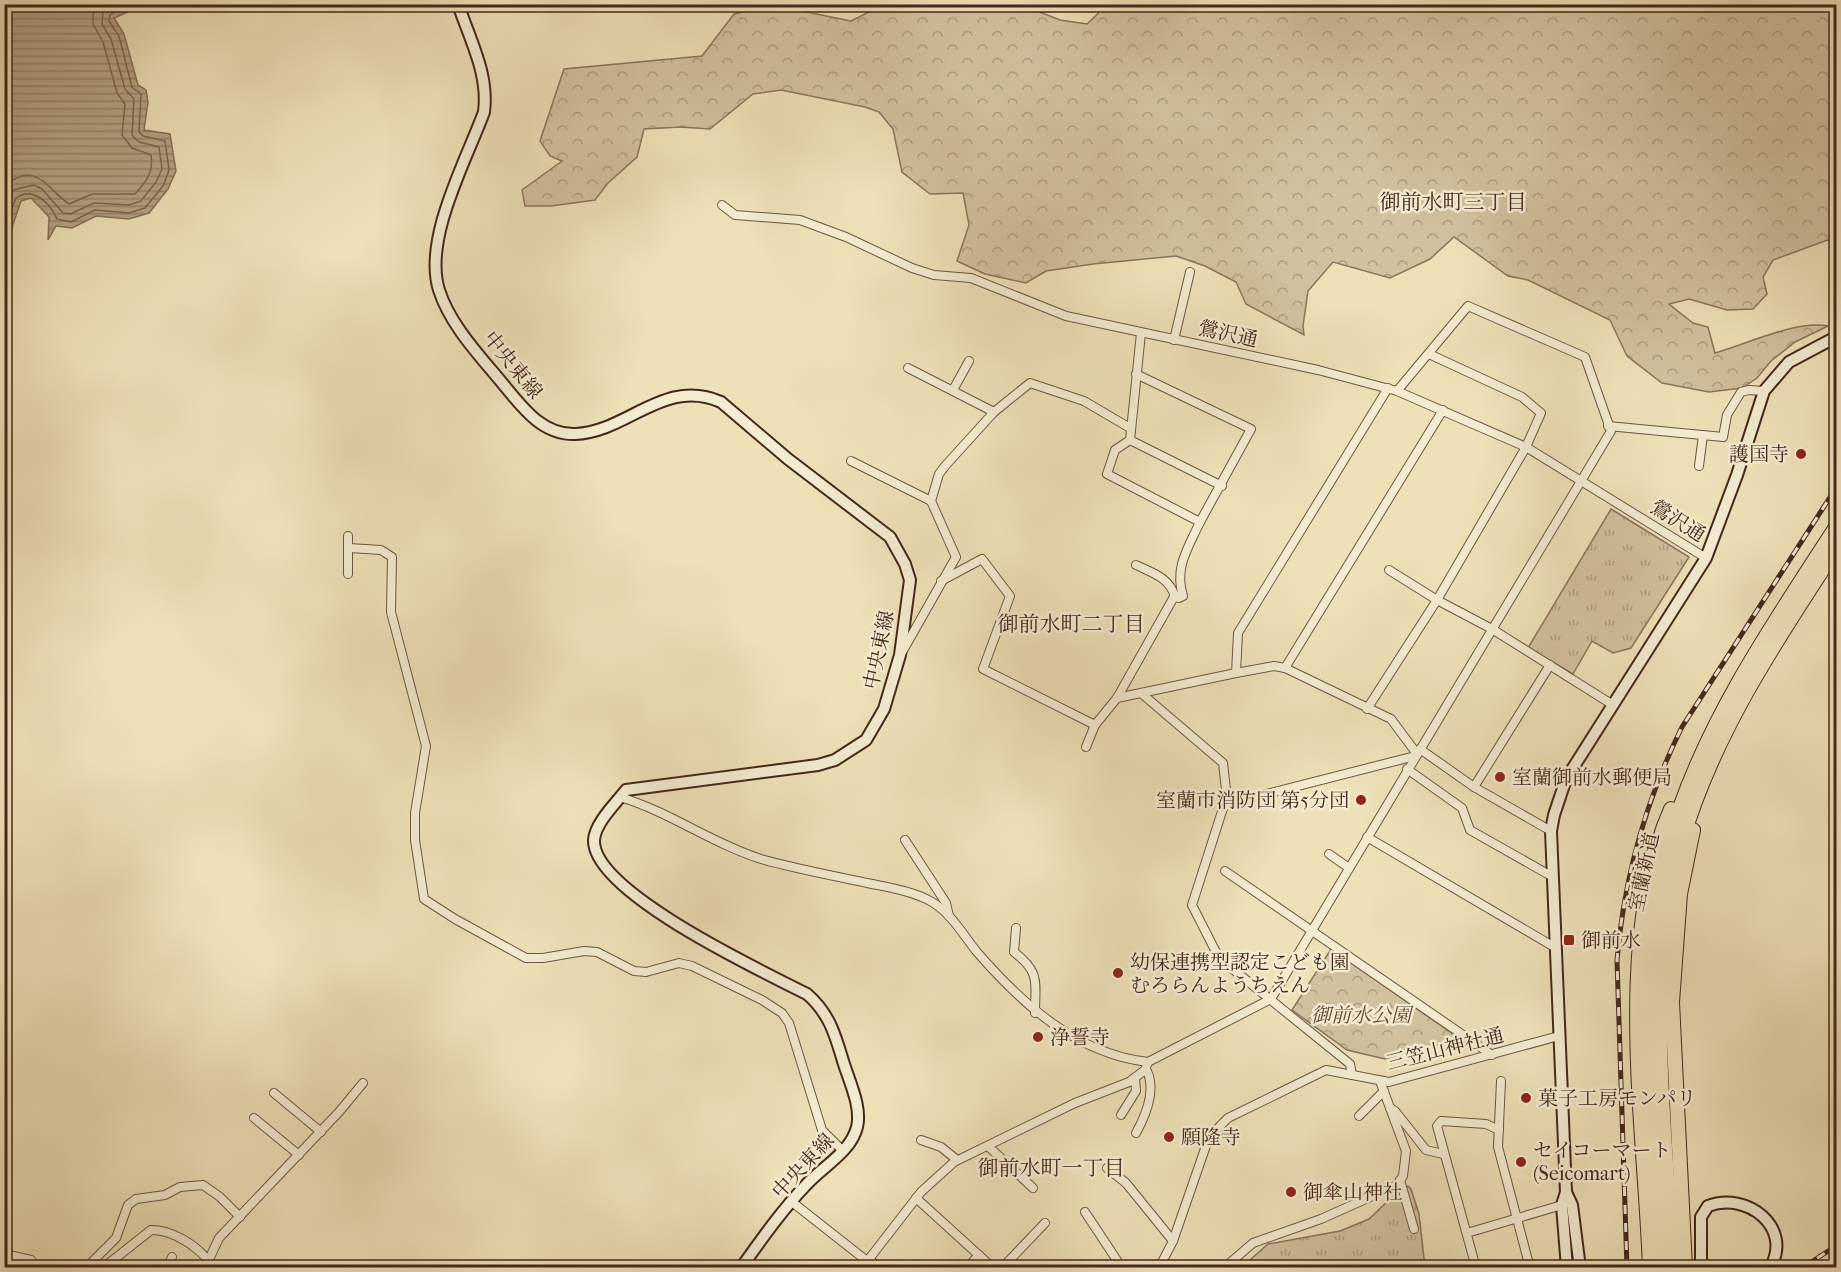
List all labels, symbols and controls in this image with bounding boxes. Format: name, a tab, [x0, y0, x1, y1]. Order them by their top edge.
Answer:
district label: 御前水町三丁目	[1380, 190, 1527, 214]
street label: 鶯沢通	[1196, 317, 1260, 351]
street label: 中央東線	[479, 327, 547, 403]
place label: 護国寺	[1729, 443, 1789, 466]
marker: 護国寺	[1794, 447, 1808, 461]
street label: 鶯沢通	[1646, 495, 1710, 547]
street label: 中央東線	[859, 608, 899, 692]
district label: 御前水町二丁目	[998, 612, 1145, 636]
place label: 室蘭御前水郵便局	[1512, 766, 1672, 789]
marker: 室蘭御前水郵便局	[1493, 770, 1507, 784]
place label: 室蘭市消防団 第5分団	[1156, 789, 1349, 812]
marker: 室蘭市消防団 第5分団	[1354, 793, 1368, 807]
street label: 室蘭新道	[1624, 830, 1664, 914]
place label: 御前水	[1581, 929, 1641, 952]
marker: 御前水	[1562, 933, 1576, 947]
place label: 幼保連携型認定こども園 むろらんようちえん	[1130, 951, 1350, 997]
marker: 幼保連携型認定こども園 むろらんようちえん	[1111, 966, 1125, 980]
park label: 御前水公園	[1311, 1004, 1414, 1027]
street label: 三笠山神社通	[1384, 1023, 1506, 1075]
place label: 浄誓寺	[1050, 1026, 1110, 1049]
marker: 浄誓寺	[1031, 1030, 1045, 1044]
place label: 菓子工房モンパリ	[1538, 1087, 1697, 1110]
marker: 菓子工房モンパリ	[1519, 1091, 1533, 1105]
place label: 願隆寺	[1181, 1126, 1241, 1149]
street label: 中央東線	[767, 1129, 839, 1203]
marker: 願隆寺	[1162, 1130, 1176, 1144]
place label: セイコーマート (Seicomart)	[1533, 1139, 1672, 1185]
marker: セイコーマート (Seicomart)	[1514, 1155, 1528, 1169]
district label: 御前水町一丁目	[978, 1156, 1125, 1180]
place label: 御傘山神社	[1303, 1181, 1403, 1204]
marker: 御傘山神社	[1284, 1185, 1298, 1199]

